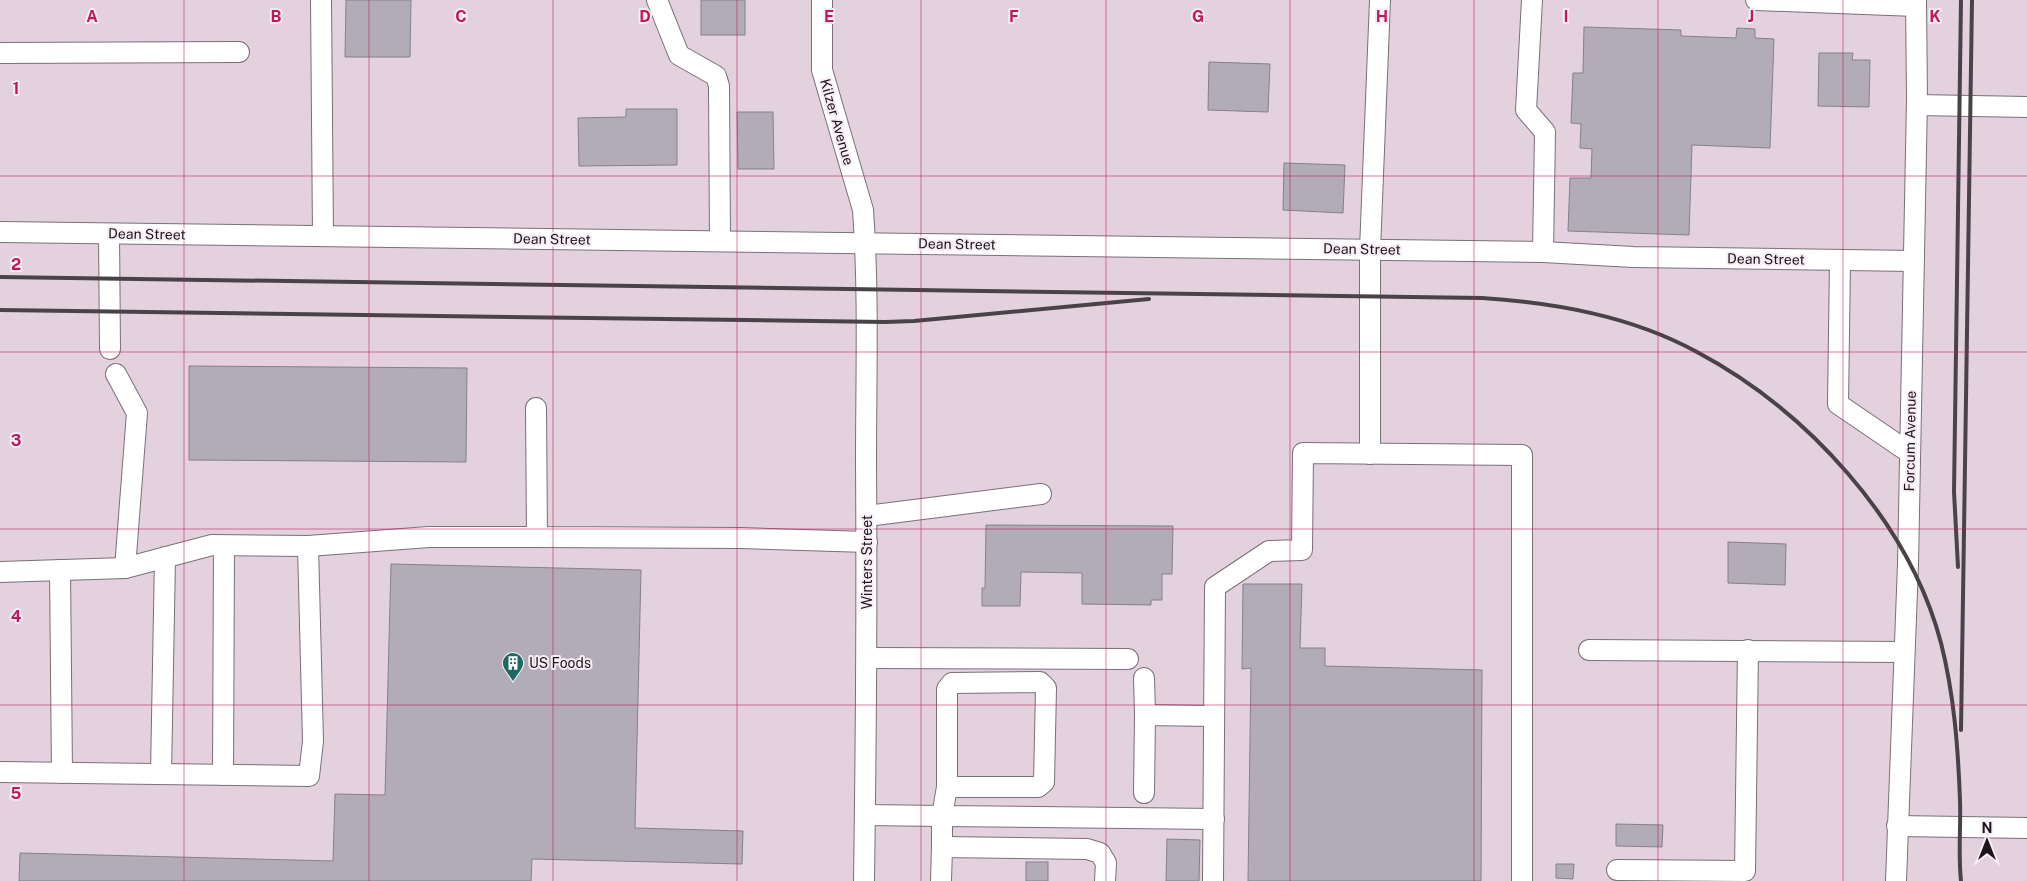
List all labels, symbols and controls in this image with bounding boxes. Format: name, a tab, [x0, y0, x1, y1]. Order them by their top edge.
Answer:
text: A	[86, 7, 98, 26]
text: B	[271, 7, 282, 26]
text: C	[455, 7, 467, 26]
text: D	[639, 7, 651, 26]
text: E	[824, 7, 834, 26]
text: F	[1009, 7, 1019, 26]
text: G	[1192, 7, 1204, 26]
text: H	[1376, 7, 1388, 26]
text: I	[1564, 7, 1568, 26]
text: J	[1748, 7, 1754, 26]
text: K	[1929, 7, 1941, 26]
street label: Kilzer Avenue	[817, 77, 857, 167]
text: 1	[13, 79, 19, 98]
street label: Dean Street	[108, 225, 186, 243]
street label: Dean Street	[513, 230, 591, 248]
street label: Dean Street	[918, 235, 996, 253]
street label: Dean Street	[1323, 240, 1401, 258]
street label: Dean Street	[1727, 250, 1805, 268]
text: 2	[11, 255, 21, 274]
street label: Forcum Avenue	[1901, 390, 1919, 492]
text: 3	[11, 431, 21, 450]
street label: Winters Street	[859, 515, 875, 609]
text: 4	[11, 607, 22, 626]
building icon: US Foods	[501, 651, 525, 682]
place label: US Foods	[529, 655, 591, 671]
text: 5	[11, 784, 22, 803]
north arrow	[1962, 816, 2012, 866]
text: N	[1982, 820, 1992, 836]

